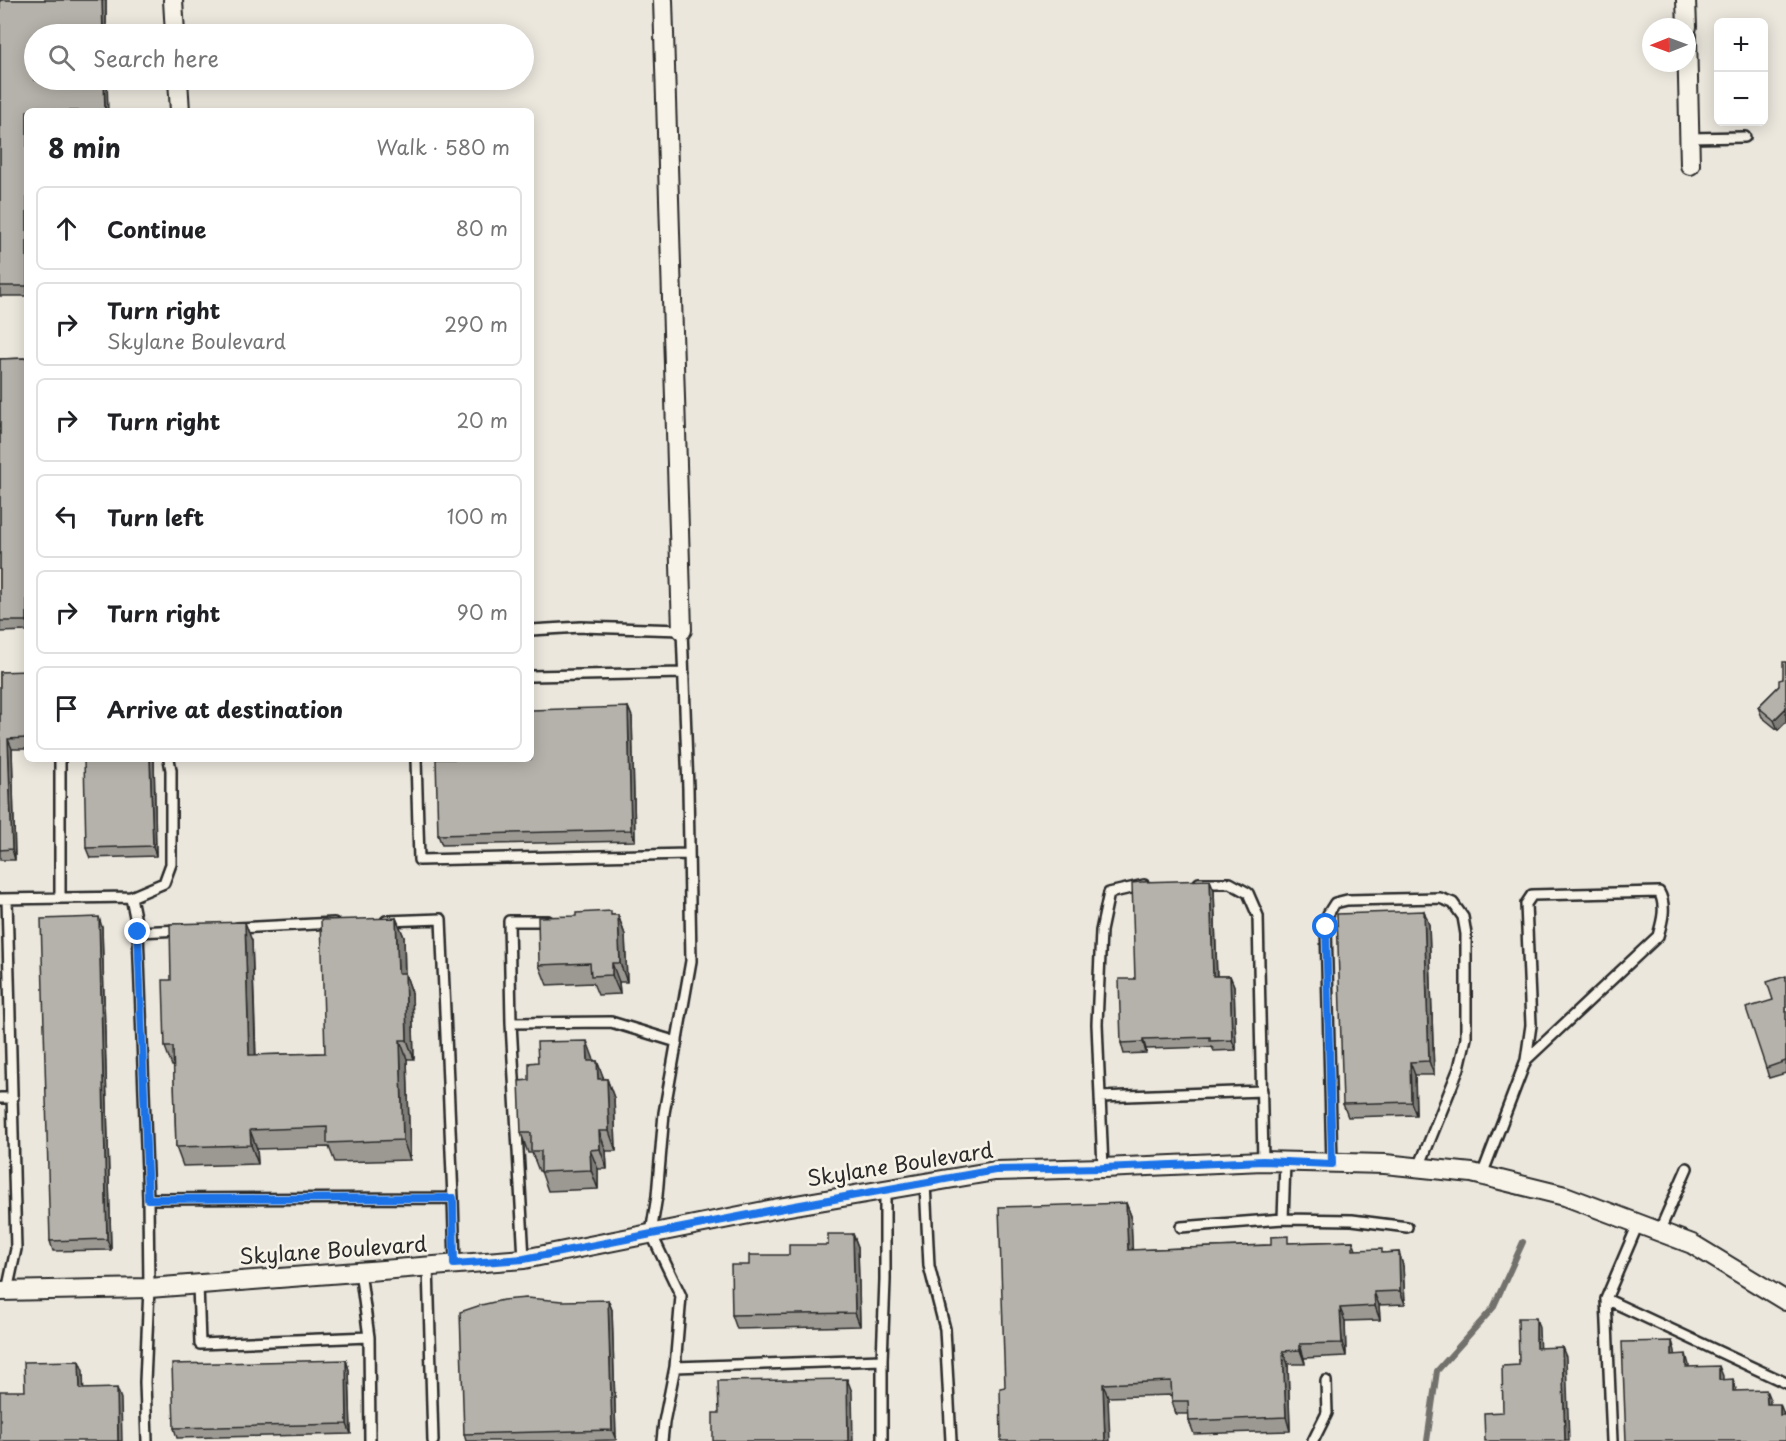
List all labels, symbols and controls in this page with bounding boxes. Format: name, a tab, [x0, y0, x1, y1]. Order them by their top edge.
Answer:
north arrow	[1642, 18, 1696, 72]
map controls	[1714, 18, 1768, 126]
button: +	[1714, 18, 1768, 72]
search box	[24, 24, 534, 90]
icon: search	[45, 41, 78, 74]
text: Search here	[93, 41, 219, 74]
button: −	[1714, 72, 1768, 126]
text: 8 min	[48, 128, 121, 167]
text: Walk · 580 m	[376, 132, 510, 162]
icon: ahead	[50, 212, 83, 245]
text: Continue	[107, 212, 206, 245]
text: 80 m	[456, 213, 508, 243]
text: Turn right	[107, 293, 220, 326]
icon: right	[50, 308, 83, 341]
text: 290 m	[444, 309, 508, 339]
text: Skylane Boulevard	[107, 326, 286, 356]
icon: right	[50, 404, 83, 437]
text: Turn right	[107, 404, 220, 437]
text: 20 m	[456, 405, 508, 435]
icon: left	[50, 500, 83, 533]
text: Turn left	[107, 500, 204, 533]
text: 100 m	[447, 501, 508, 531]
icon: right	[50, 596, 83, 629]
text: Turn right	[107, 596, 220, 629]
text: 90 m	[457, 597, 508, 627]
icon: arrive	[50, 692, 83, 725]
text: Arrive at destination	[107, 692, 343, 725]
route start	[1312, 913, 1338, 939]
route end	[124, 918, 150, 944]
street label: Skylane Boulevard	[804, 1133, 995, 1194]
street label: Skylane Boulevard	[238, 1226, 428, 1272]

